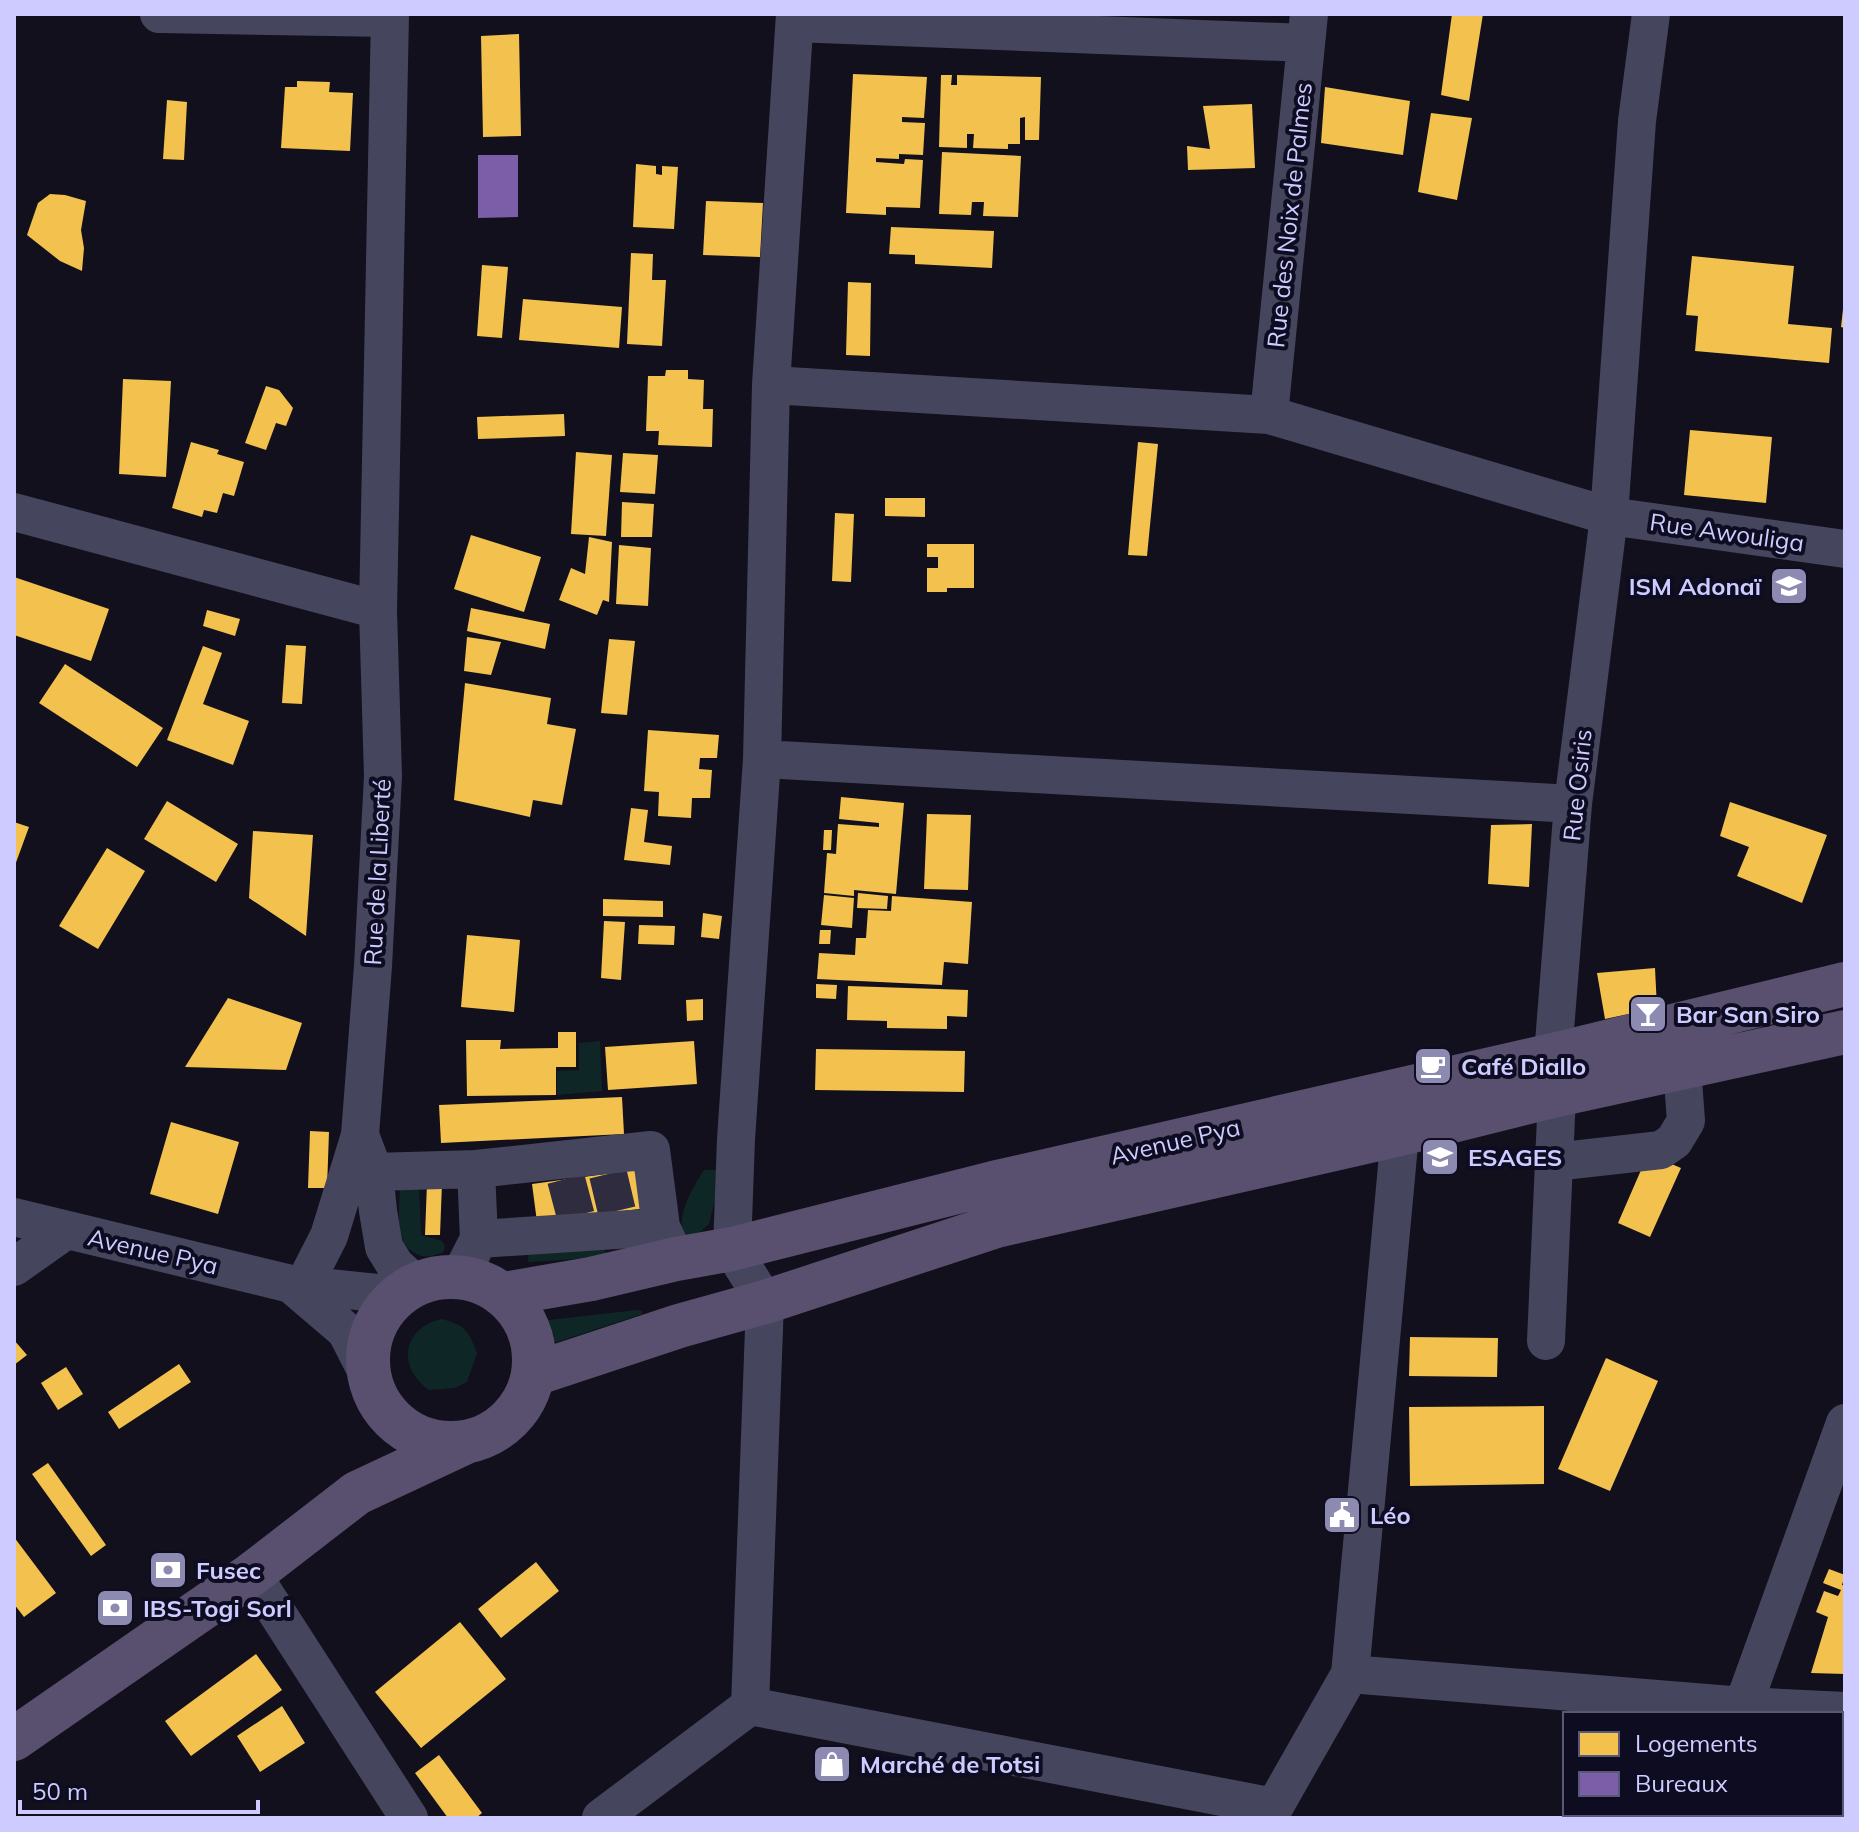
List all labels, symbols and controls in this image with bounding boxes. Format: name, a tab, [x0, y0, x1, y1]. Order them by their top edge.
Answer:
street label: Rue des Noix de Palmes	[1260, 81, 1318, 349]
street label: Rue Awouliga	[1648, 506, 1806, 558]
school or university icon: ISM Adonaï	[1768, 565, 1810, 607]
place label: ISM Adonaï	[1629, 571, 1762, 601]
street label: Rue Osiris	[1556, 728, 1598, 842]
street label: Rue de la Liberté	[357, 778, 397, 966]
bar icon: Bar San Siro	[1627, 993, 1669, 1035]
place label: Bar San Siro	[1676, 999, 1820, 1029]
cafe icon: Café Diallo	[1412, 1045, 1454, 1087]
place label: Café Diallo	[1461, 1051, 1586, 1081]
street label: Avenue Pya	[1107, 1111, 1243, 1171]
school or university icon: ESAGES	[1419, 1136, 1461, 1178]
place label: ESAGES	[1468, 1142, 1562, 1172]
street label: Avenue Pya	[85, 1221, 221, 1281]
public building icon: Léo	[1321, 1494, 1363, 1536]
place label: Léo	[1370, 1500, 1411, 1530]
bank icon: Fusec	[147, 1549, 189, 1591]
place label: Fusec	[196, 1555, 261, 1585]
bank icon: IBS-Togi Sorl	[94, 1587, 136, 1629]
place label: IBS-Togi Sorl	[143, 1593, 292, 1623]
legend	[1563, 1712, 1843, 1816]
text: Logements	[1635, 1728, 1758, 1758]
shop icon: Marché de Totsi	[811, 1743, 853, 1785]
place label: Marché de Totsi	[860, 1749, 1040, 1779]
scale bar	[20, 1764, 258, 1814]
text: Bureaux	[1635, 1768, 1728, 1798]
text: 50 m	[32, 1776, 88, 1806]

